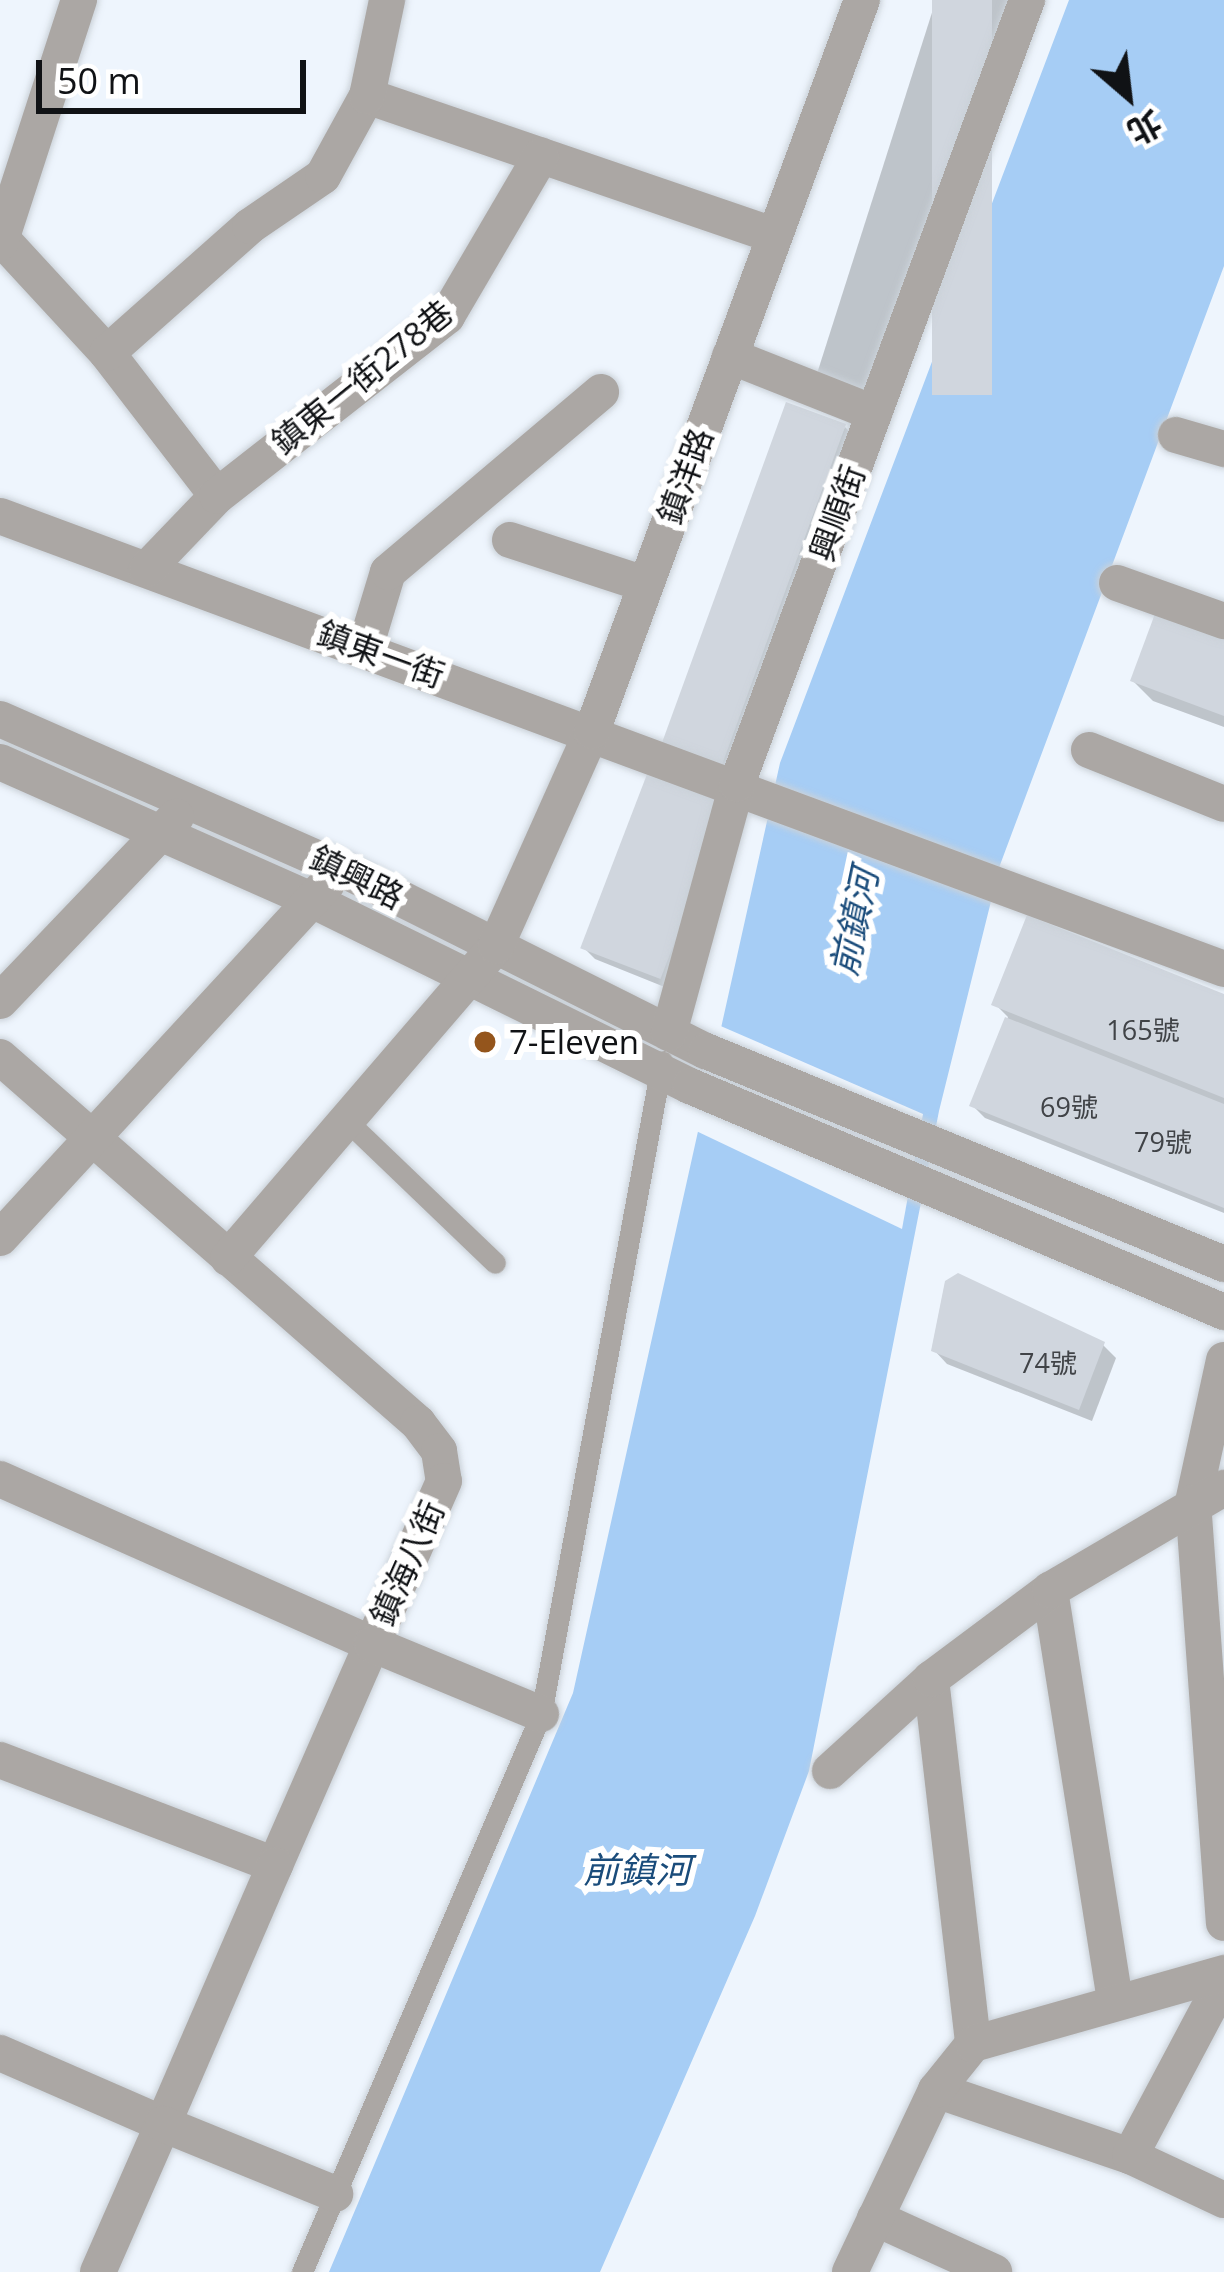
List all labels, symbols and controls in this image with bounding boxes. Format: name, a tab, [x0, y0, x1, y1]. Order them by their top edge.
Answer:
scale bar	[42, 36, 312, 110]
north arrow	[1068, 36, 1188, 156]
text: 50 m	[57, 56, 141, 105]
text: 北	[1120, 101, 1170, 156]
street label: 鎮東一街278巷	[263, 292, 461, 462]
street label: 鎮洋路	[649, 423, 721, 529]
street label: 興順街	[801, 460, 873, 566]
street label: 鎮東一街	[312, 613, 450, 695]
street label: 鎮興路	[304, 838, 410, 916]
water label: 前鎮河	[822, 865, 886, 979]
house number: 165號	[1106, 1014, 1180, 1046]
place label: 7-Eleven	[509, 1022, 639, 1062]
marker: 7-Eleven	[472, 1029, 498, 1055]
house number: 69號	[1040, 1091, 1098, 1123]
house number: 79號	[1134, 1126, 1192, 1158]
house number: 74號	[1019, 1347, 1077, 1379]
street label: 鎮海八街	[362, 1495, 452, 1631]
water label: 前鎮河	[583, 1848, 691, 1892]

